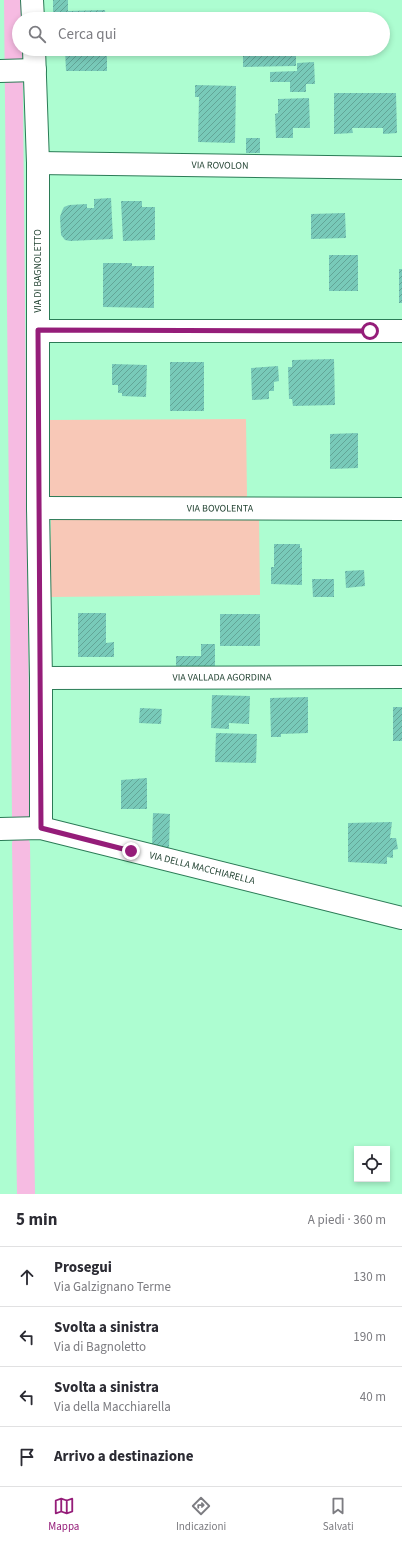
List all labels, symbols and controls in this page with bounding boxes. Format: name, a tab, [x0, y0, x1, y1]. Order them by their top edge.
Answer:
search box	[12, 12, 390, 56]
icon: search	[26, 23, 48, 45]
text: Cerca qui	[58, 24, 117, 45]
street label: VIA ROVOLON	[191, 158, 249, 173]
street label: VIA DI BAGNOLETTO	[31, 229, 45, 313]
route start	[361, 322, 379, 340]
street label: VIA BOVOLENTA	[187, 501, 254, 516]
street label: VIA VALLADA AGORDINA	[172, 670, 272, 685]
route end	[122, 842, 140, 860]
street label: VIA DELLA MACCHIARELLA	[148, 848, 257, 888]
map controls	[354, 1146, 390, 1182]
button: locate	[354, 1146, 390, 1182]
text: 5 min	[16, 1208, 57, 1232]
text: A piedi · 360 m	[308, 1211, 386, 1229]
text: Prosegui	[54, 1257, 112, 1278]
icon: ahead	[16, 1266, 38, 1288]
text: 130 m	[353, 1268, 386, 1286]
text: Via Galzignano Terme	[54, 1278, 171, 1296]
text: Svolta a sinistra	[54, 1317, 159, 1338]
icon: left	[16, 1326, 38, 1348]
text: 190 m	[353, 1328, 386, 1346]
text: Via di Bagnoletto	[54, 1338, 146, 1356]
text: Svolta a sinistra	[54, 1377, 159, 1398]
icon: left	[16, 1386, 38, 1408]
text: 40 m	[360, 1388, 386, 1406]
text: Via della Macchiarella	[54, 1398, 171, 1416]
icon: arrive	[16, 1446, 38, 1468]
text: Arrivo a destinazione	[54, 1446, 193, 1467]
tab: Mappa	[48, 1495, 79, 1534]
tab: Indicazioni	[176, 1495, 226, 1534]
tab: Salvati	[323, 1495, 354, 1534]

